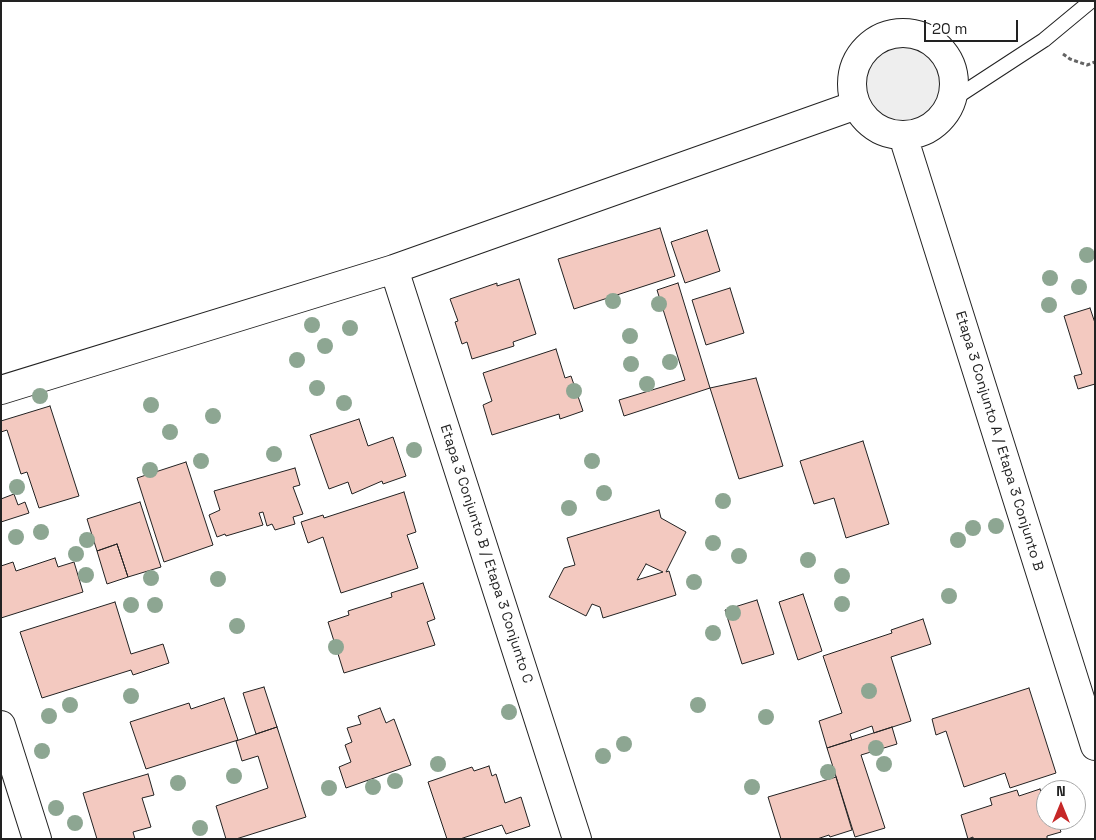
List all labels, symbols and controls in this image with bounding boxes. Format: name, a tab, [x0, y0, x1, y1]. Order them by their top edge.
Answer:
scale bar	[926, 10, 1020, 42]
text: 20 m	[932, 19, 967, 38]
street label: Etapa 3 Conjunto A / Etapa 3 Conjunto B	[951, 309, 1047, 573]
street label: Etapa 3 Conjunto B / Etapa 3 Conjunto C	[436, 423, 536, 685]
north arrow	[1036, 780, 1086, 830]
text: N	[1056, 782, 1066, 800]

